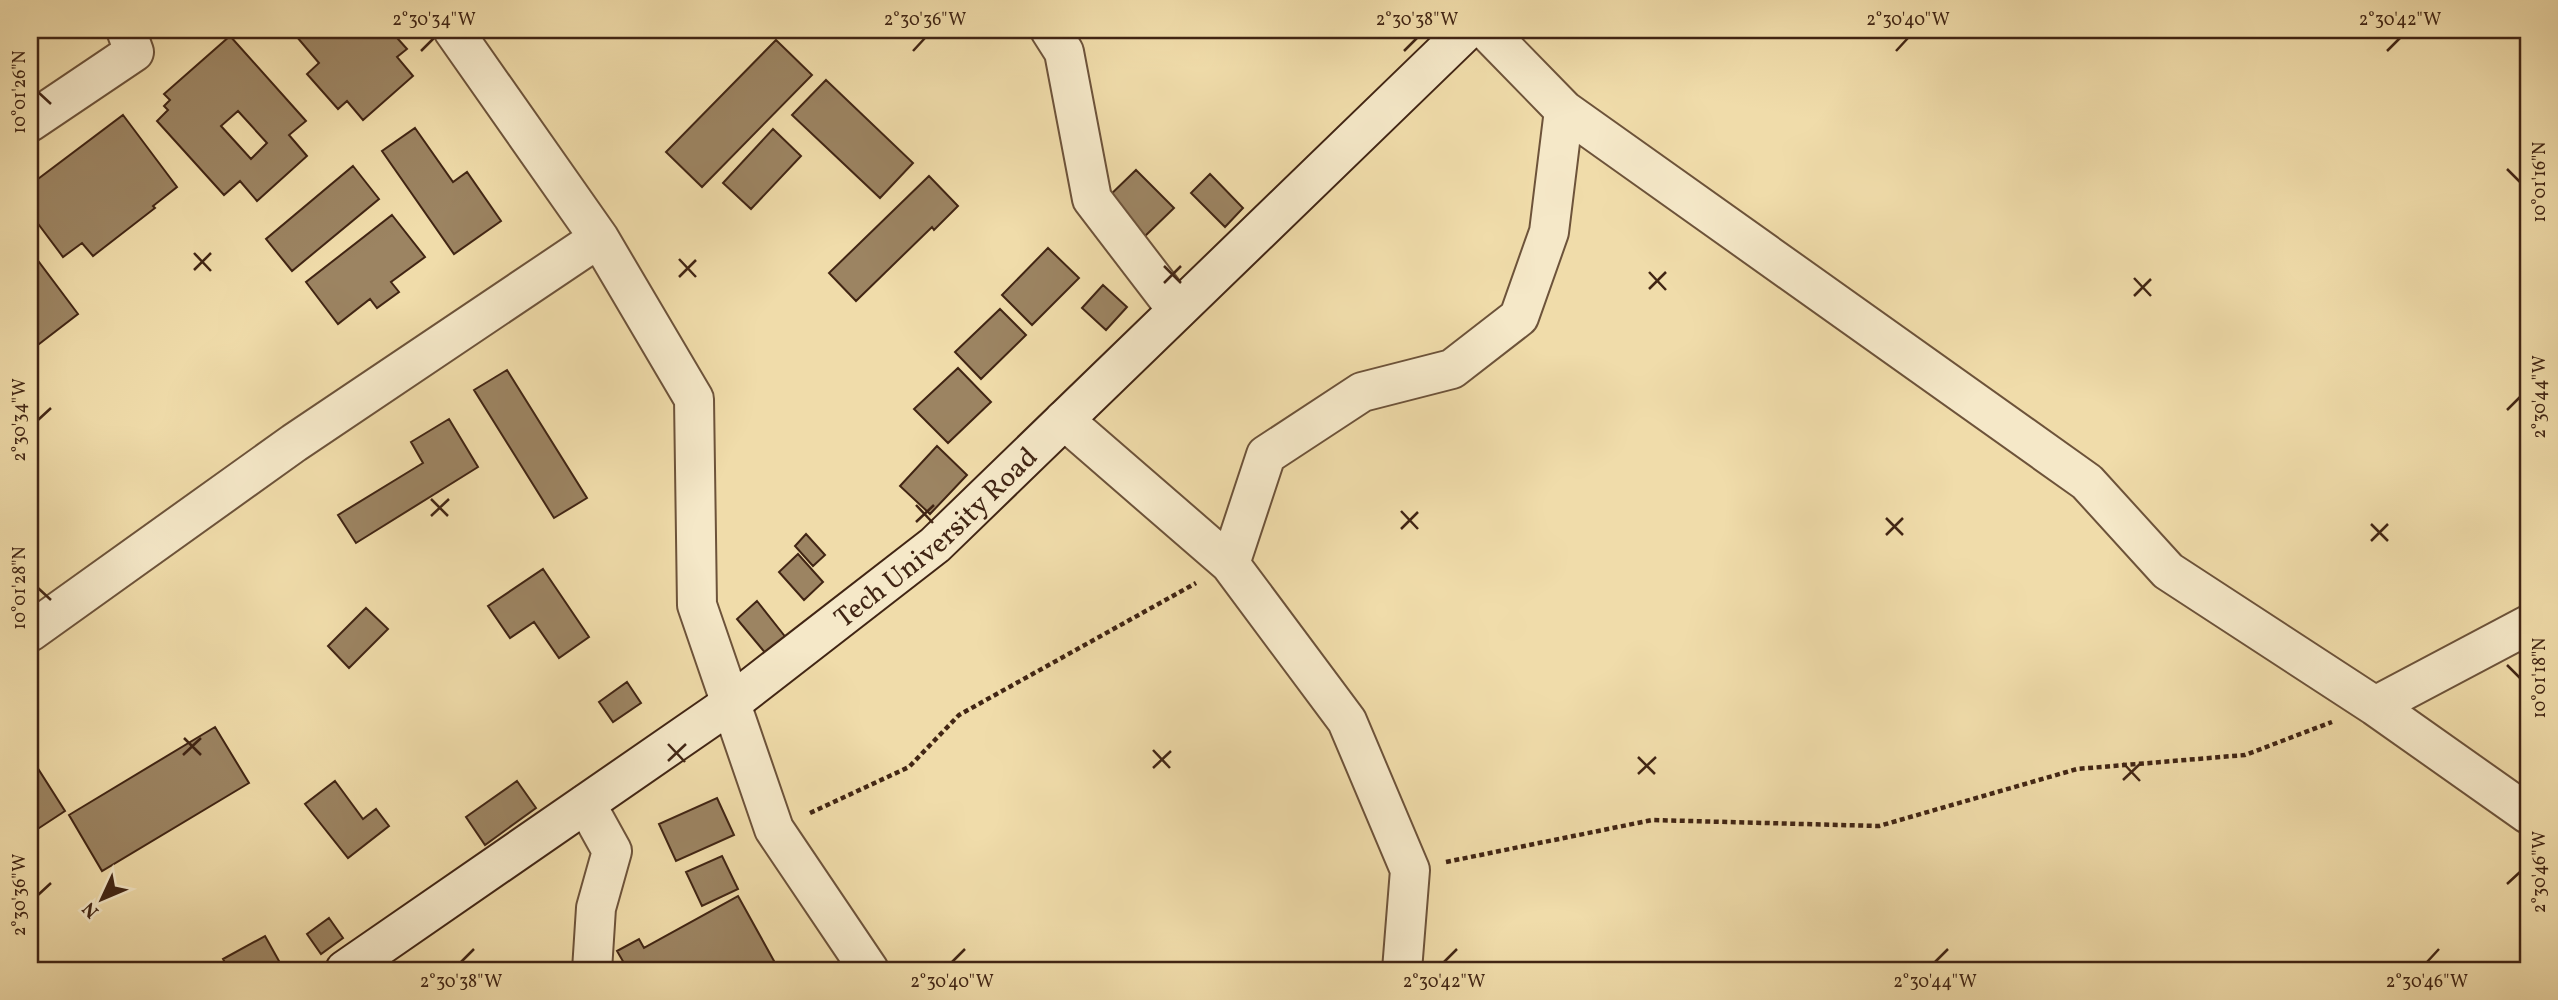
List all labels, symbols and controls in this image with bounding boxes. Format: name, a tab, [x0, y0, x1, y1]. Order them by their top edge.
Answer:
text: 2°30'34"W	[392, 8, 476, 33]
text: 2°30'36"W	[884, 8, 966, 33]
text: 2°30'38"W	[1376, 8, 1458, 33]
text: 2°30'40"W	[1866, 8, 1950, 33]
text: 2°30'42"W	[2359, 8, 2441, 33]
text: 10°01'26"N	[8, 50, 33, 134]
text: 10°01'16"N	[2528, 142, 2553, 222]
text: 2°30'44"W	[2528, 355, 2553, 439]
text: 2°30'34"W	[8, 378, 33, 462]
street label: Tech University Road	[827, 439, 1047, 638]
text: 10°01'28"N	[8, 546, 33, 630]
text: 10°01'18"N	[2528, 638, 2553, 718]
text: 2°30'46"W	[2528, 831, 2553, 913]
text: 2°30'36"W	[8, 854, 33, 936]
north arrow	[66, 864, 136, 934]
text: N	[77, 895, 105, 923]
text: 2°30'38"W	[420, 970, 502, 995]
text: 2°30'40"W	[910, 970, 994, 995]
text: 2°30'42"W	[1403, 970, 1485, 995]
text: 2°30'44"W	[1893, 970, 1977, 995]
text: 2°30'46"W	[2386, 970, 2468, 995]

